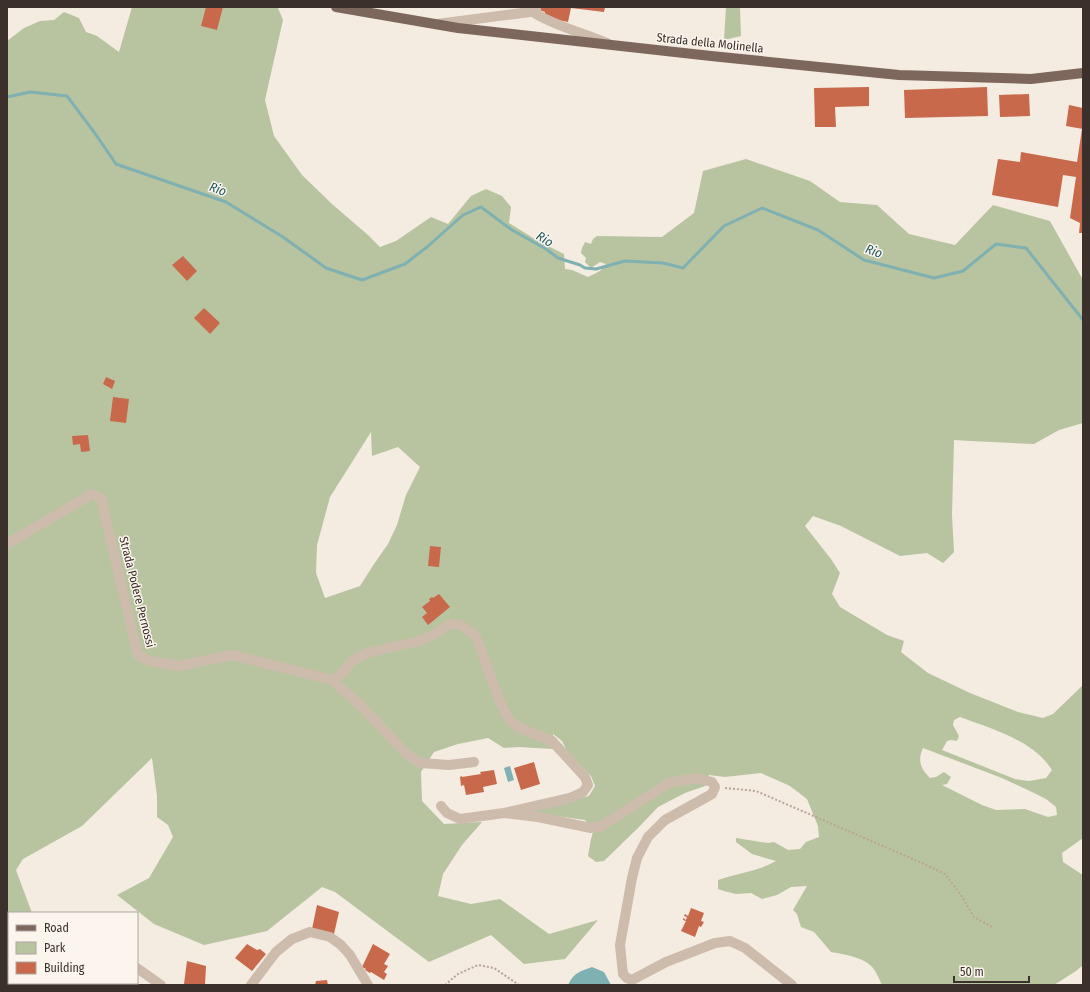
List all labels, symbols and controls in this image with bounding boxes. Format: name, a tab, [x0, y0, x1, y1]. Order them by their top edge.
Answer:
street label: Strada della Molinella	[656, 30, 764, 56]
water label: Rio	[207, 179, 229, 199]
water label: Rio	[534, 228, 556, 250]
water label: Rio	[863, 241, 885, 261]
street label: Strada Podere Pernossi	[116, 535, 158, 649]
legend	[8, 912, 138, 984]
text: Road	[44, 921, 69, 935]
text: Park	[44, 941, 66, 955]
scale bar	[954, 958, 1029, 984]
text: Building	[44, 961, 85, 975]
text: 50 m	[960, 965, 984, 979]

